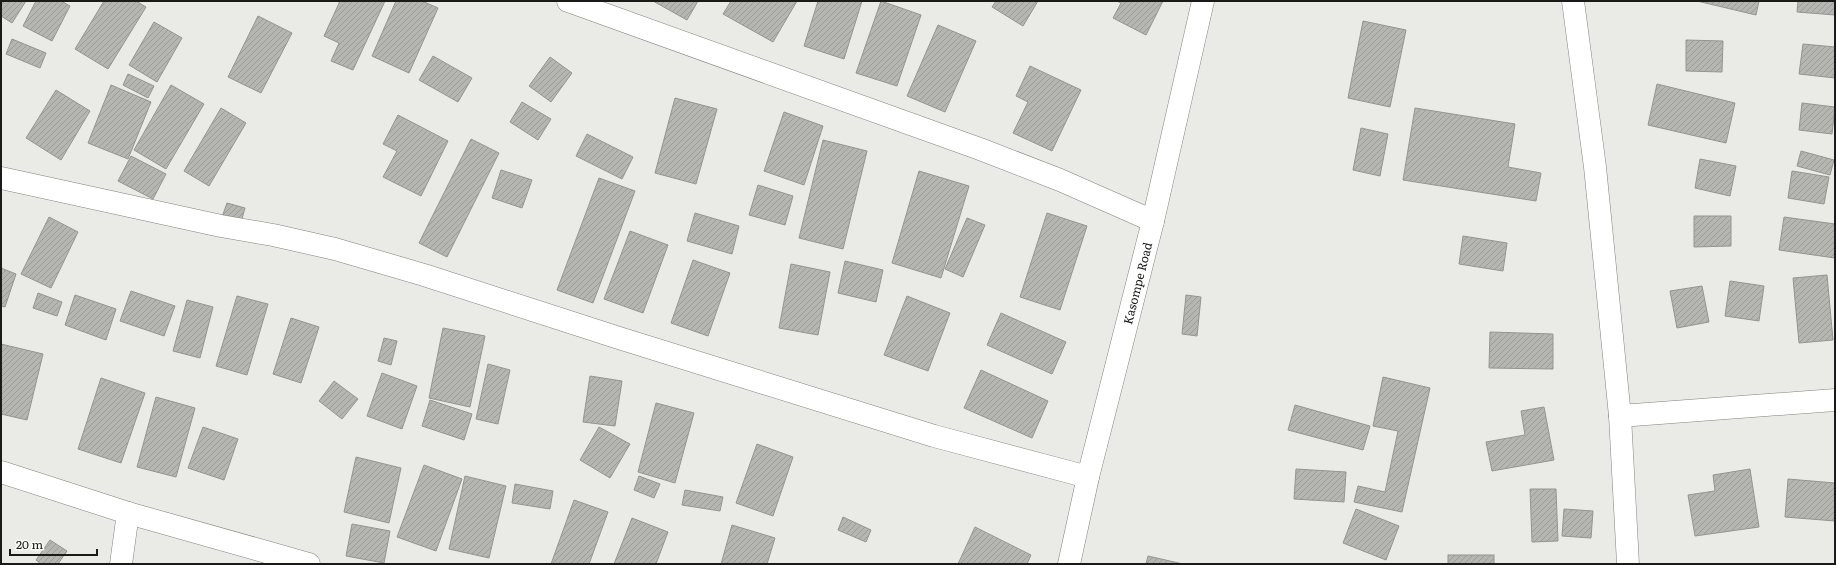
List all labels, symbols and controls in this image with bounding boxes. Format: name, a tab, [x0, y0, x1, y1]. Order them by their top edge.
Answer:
street label: Kasompe Road	[1118, 239, 1156, 326]
scale bar	[10, 531, 97, 557]
text: 20 m	[16, 535, 43, 553]

